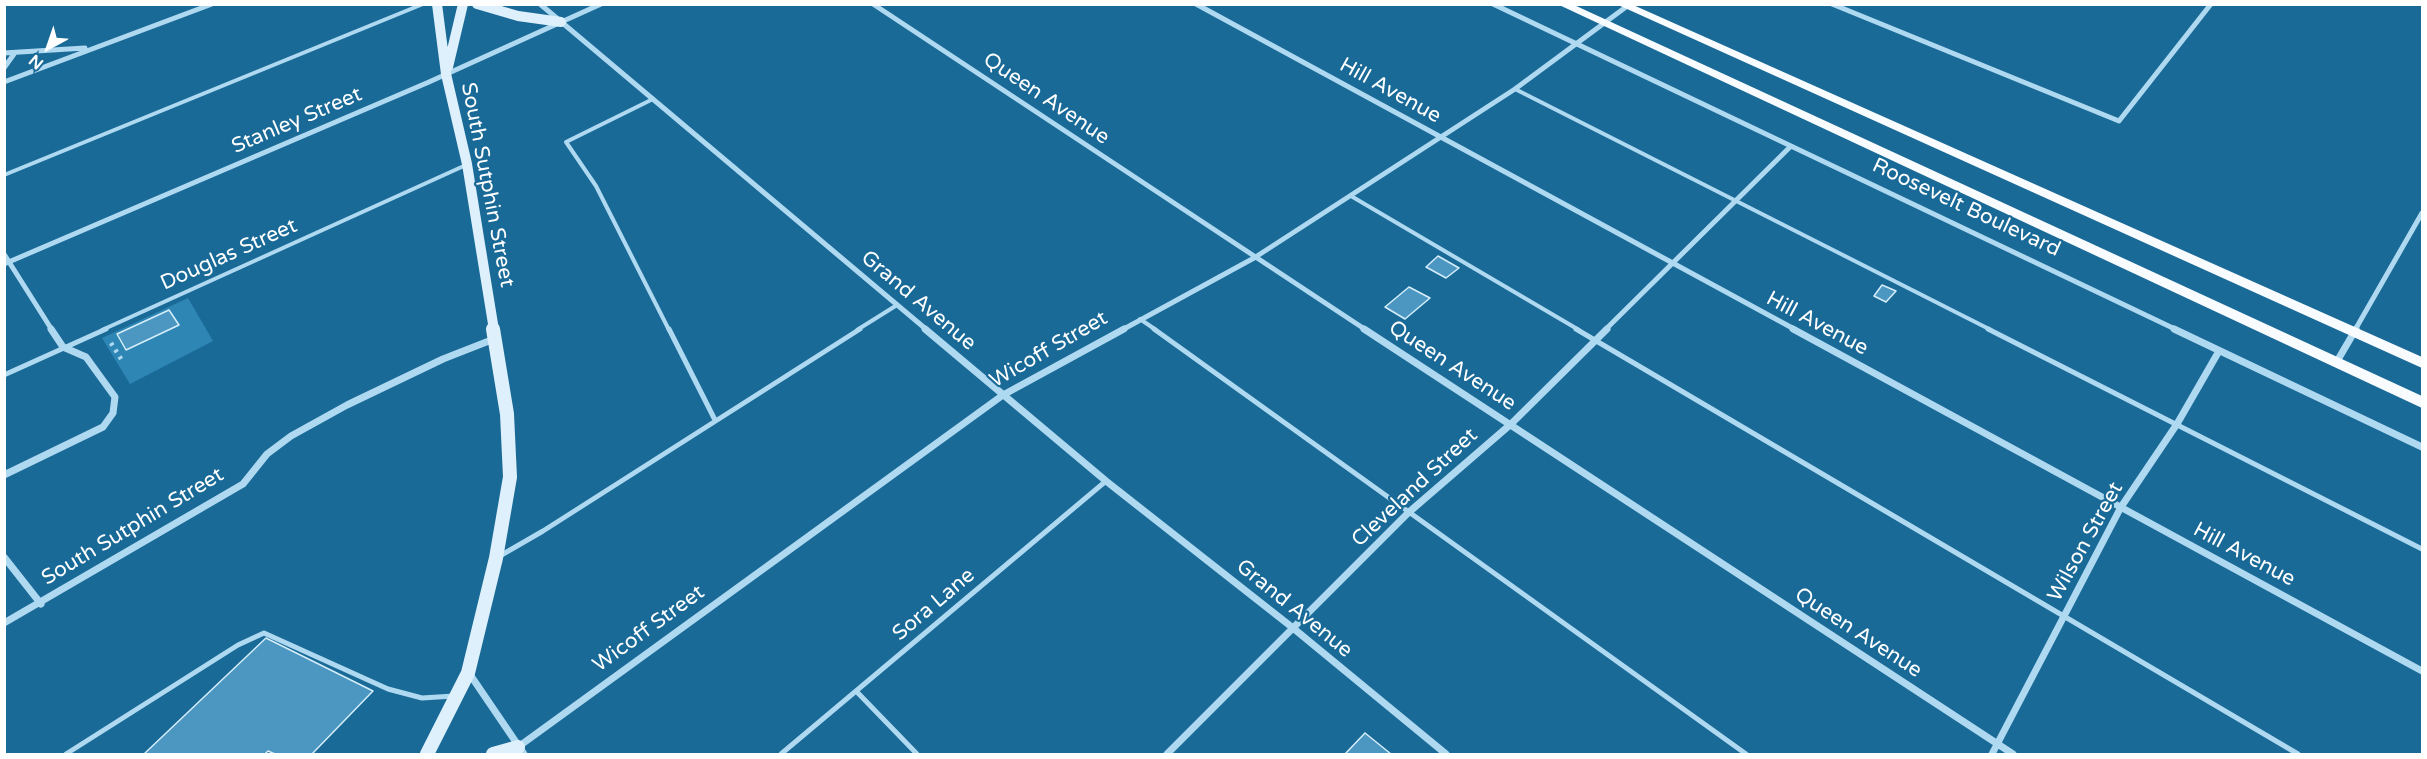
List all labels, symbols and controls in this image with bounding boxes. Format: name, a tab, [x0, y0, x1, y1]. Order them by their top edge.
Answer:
north arrow	[18, 18, 78, 78]
street label: Queen Avenue	[978, 47, 1114, 151]
text: N	[25, 50, 48, 74]
street label: Hill Avenue	[1335, 53, 1445, 129]
street label: South Sutphin Street	[455, 81, 519, 289]
street label: Stanley Street	[228, 82, 366, 160]
street label: Roosevelt Boulevard	[1868, 153, 2064, 263]
street label: Douglas Street	[157, 214, 301, 296]
street label: Grand Avenue	[855, 246, 981, 356]
street label: Hill Avenue	[1762, 287, 1872, 361]
street label: Wicoff Street	[986, 306, 1112, 394]
street label: Queen Avenue	[1384, 315, 1520, 417]
street label: Cleveland Street	[1347, 423, 1483, 553]
street label: South Sutphin Street	[37, 463, 229, 591]
street label: Wilson Street	[2043, 478, 2129, 606]
street label: Hill Avenue	[2189, 518, 2299, 592]
street label: Grand Avenue	[1231, 554, 1357, 664]
street label: Sora Lane	[888, 563, 980, 647]
street label: Wicoff Street	[588, 580, 710, 678]
street label: Queen Avenue	[1790, 582, 1926, 684]

